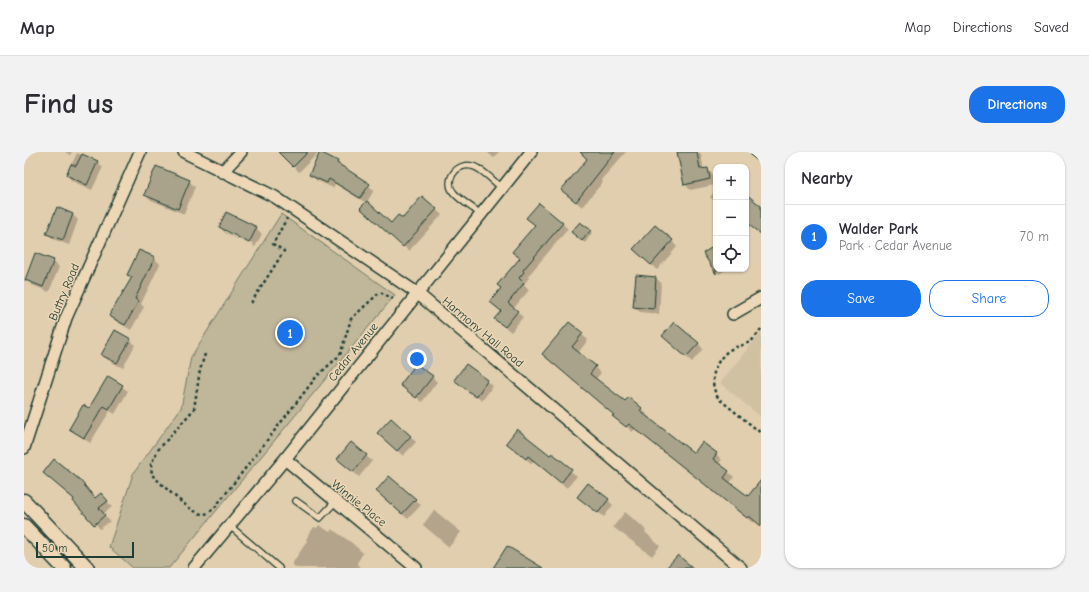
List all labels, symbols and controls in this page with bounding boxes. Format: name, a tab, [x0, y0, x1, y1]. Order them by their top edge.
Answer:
text: Map	[20, 17, 55, 39]
text: Map	[904, 19, 931, 36]
text: Directions	[953, 19, 1012, 36]
text: Saved	[1034, 19, 1069, 36]
button: Directions	[969, 86, 1065, 123]
text: Find us	[24, 88, 113, 120]
map controls	[713, 164, 749, 272]
button: +	[713, 164, 749, 200]
text: Nearby	[801, 169, 852, 188]
button: −	[713, 200, 749, 236]
text: Walder Park	[839, 220, 918, 238]
text: 1	[811, 229, 817, 244]
text: 70 m	[1020, 229, 1049, 244]
button: locate	[713, 236, 749, 272]
text: Park · Cedar Avenue	[839, 238, 952, 253]
street label: Buttry Road	[46, 261, 82, 323]
button: Save	[801, 280, 921, 317]
button: Share	[929, 280, 1049, 317]
street label: Harmony Hall Road	[439, 294, 527, 370]
pin: 1	[277, 318, 303, 348]
street label: Cedar Avenue	[325, 320, 381, 384]
your location	[407, 349, 427, 369]
street label: Winnie Place	[329, 477, 389, 529]
scale bar	[36, 540, 134, 559]
text: 50 m	[42, 542, 67, 555]

